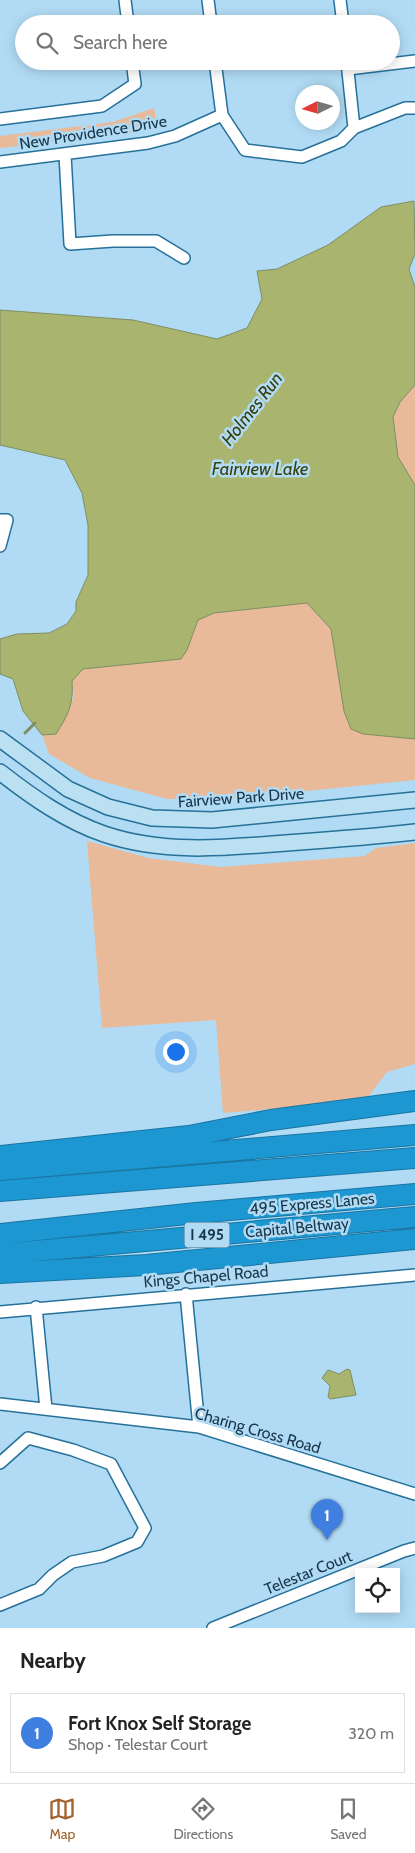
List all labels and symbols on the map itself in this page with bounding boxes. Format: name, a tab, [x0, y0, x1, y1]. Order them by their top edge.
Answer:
north arrow	[295, 85, 340, 130]
street label: New Providence Drive	[18, 111, 168, 154]
water label: Holmes Run	[217, 368, 287, 450]
water label: Fairview Lake	[212, 458, 308, 480]
street label: Fairview Park Drive	[177, 784, 305, 811]
your location	[163, 1039, 189, 1065]
street label: 495 Express Lanes	[249, 1189, 376, 1218]
street label: Capital Beltway	[244, 1213, 350, 1241]
road number: I 495	[184, 1222, 230, 1248]
street label: Kings Chapel Road	[143, 1262, 269, 1291]
street label: Charing Cross Road	[193, 1403, 323, 1458]
pin: 1	[311, 1499, 343, 1540]
street label: Telestar Court	[262, 1546, 355, 1599]

